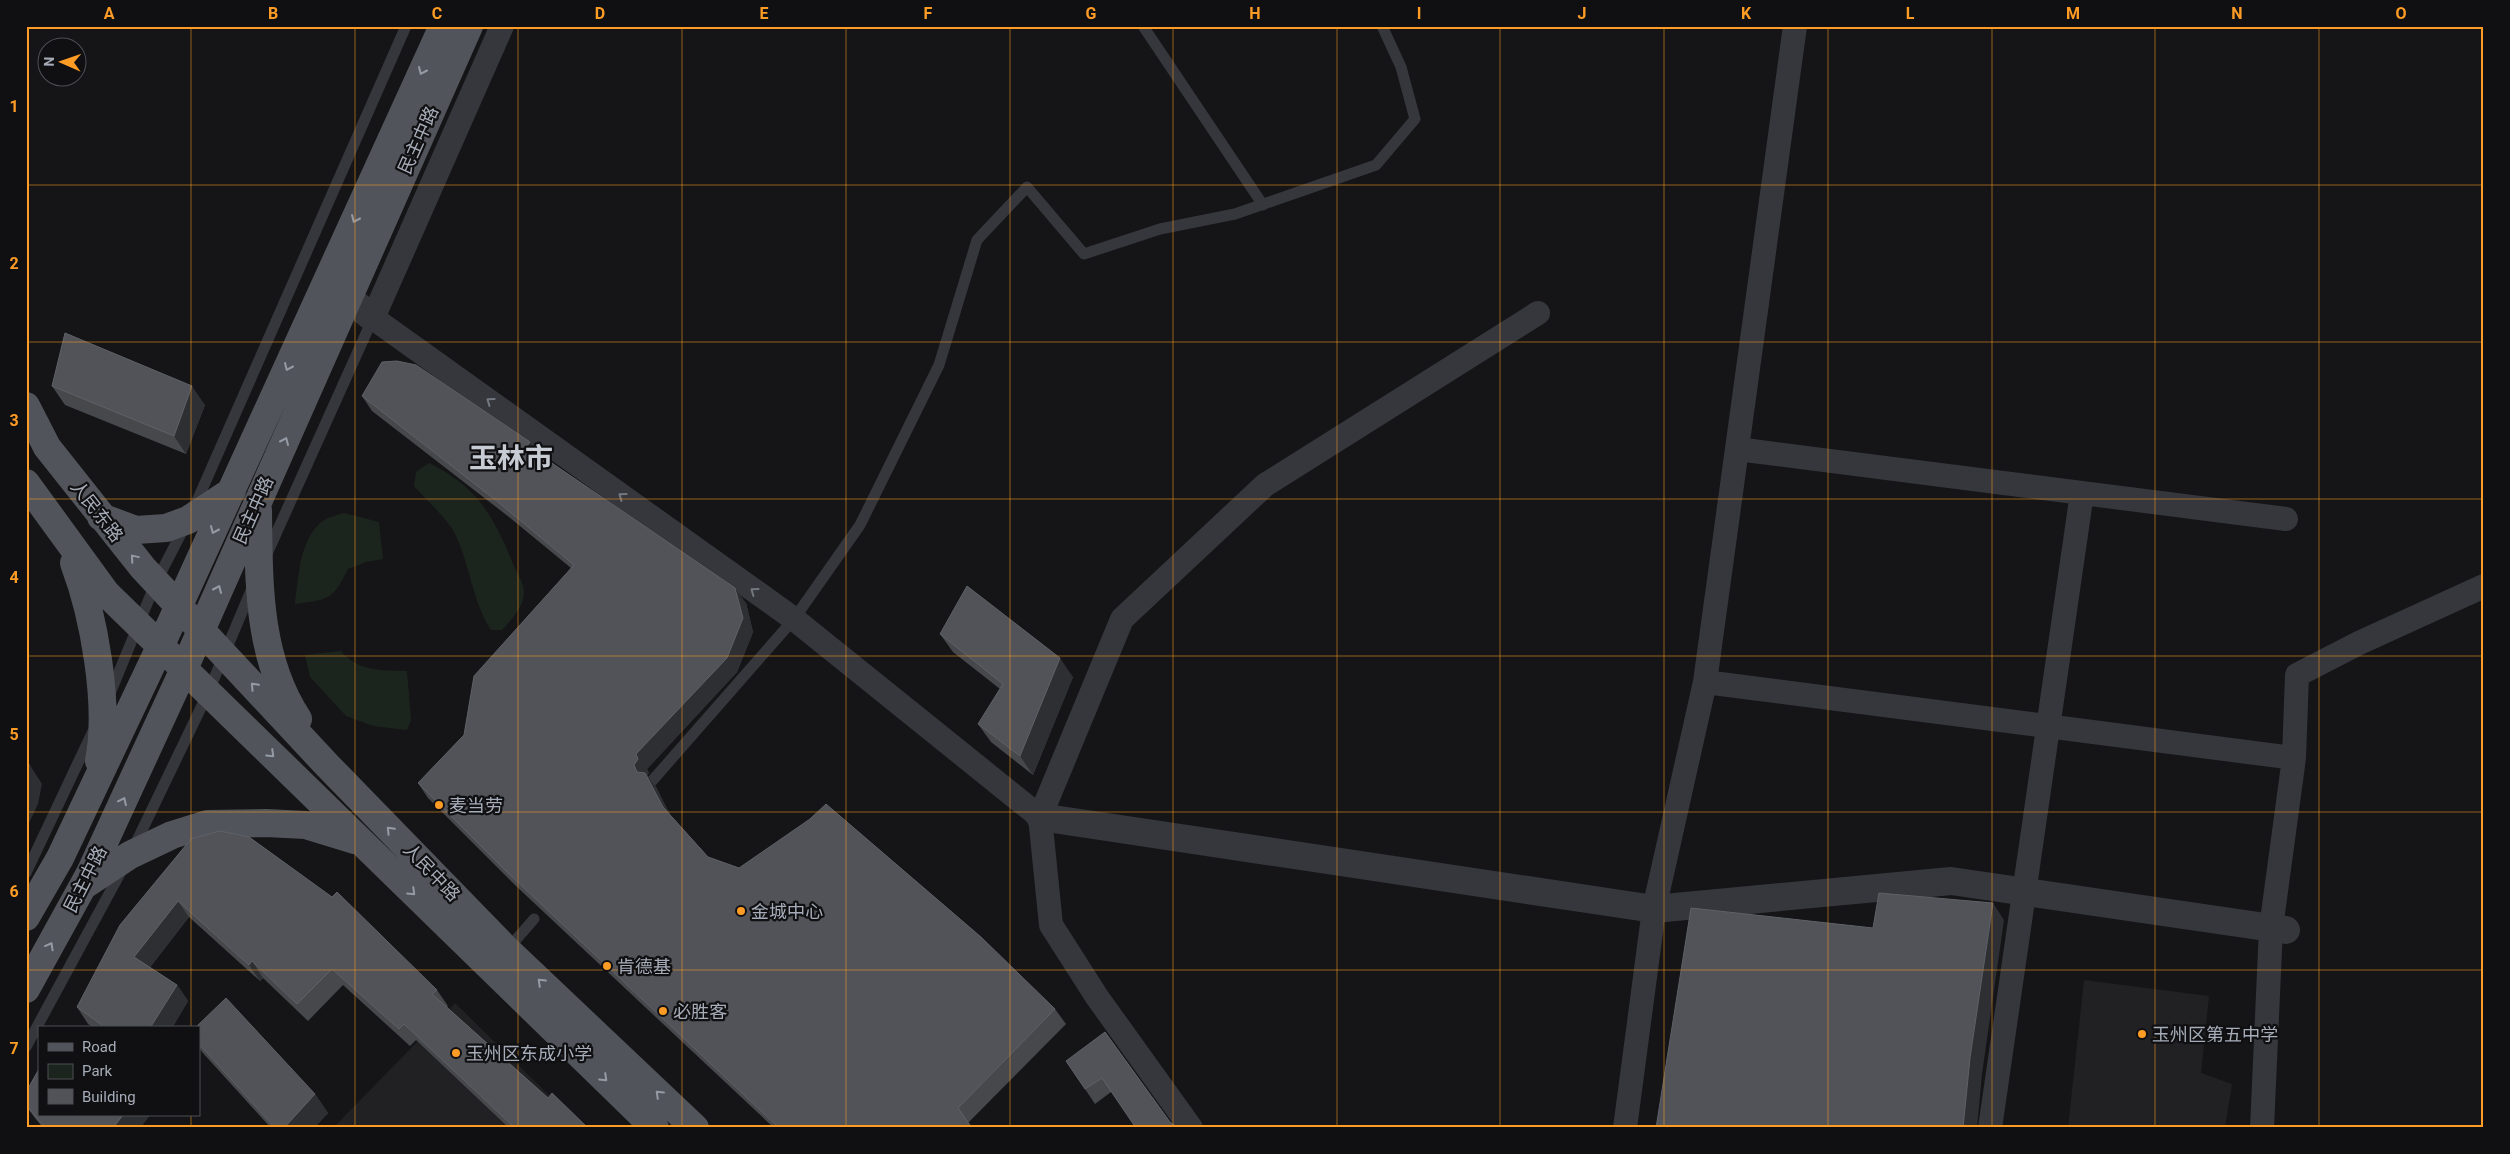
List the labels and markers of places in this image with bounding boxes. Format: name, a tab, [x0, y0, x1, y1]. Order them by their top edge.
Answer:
place label: 麦当劳	[449, 795, 503, 816]
marker: 麦当劳	[433, 799, 445, 811]
place label: 金城中心	[751, 901, 823, 922]
marker: 金城中心	[735, 905, 747, 917]
place label: 肯德基	[617, 956, 671, 977]
marker: 肯德基	[601, 960, 613, 972]
place label: 必胜客	[673, 1001, 727, 1022]
marker: 必胜客	[657, 1005, 669, 1017]
place label: 玉州区第五中学	[2152, 1024, 2278, 1045]
marker: 玉州区第五中学	[2136, 1028, 2148, 1040]
place label: 玉州区东成小学	[466, 1043, 592, 1064]
marker: 玉州区东成小学	[450, 1047, 462, 1059]

